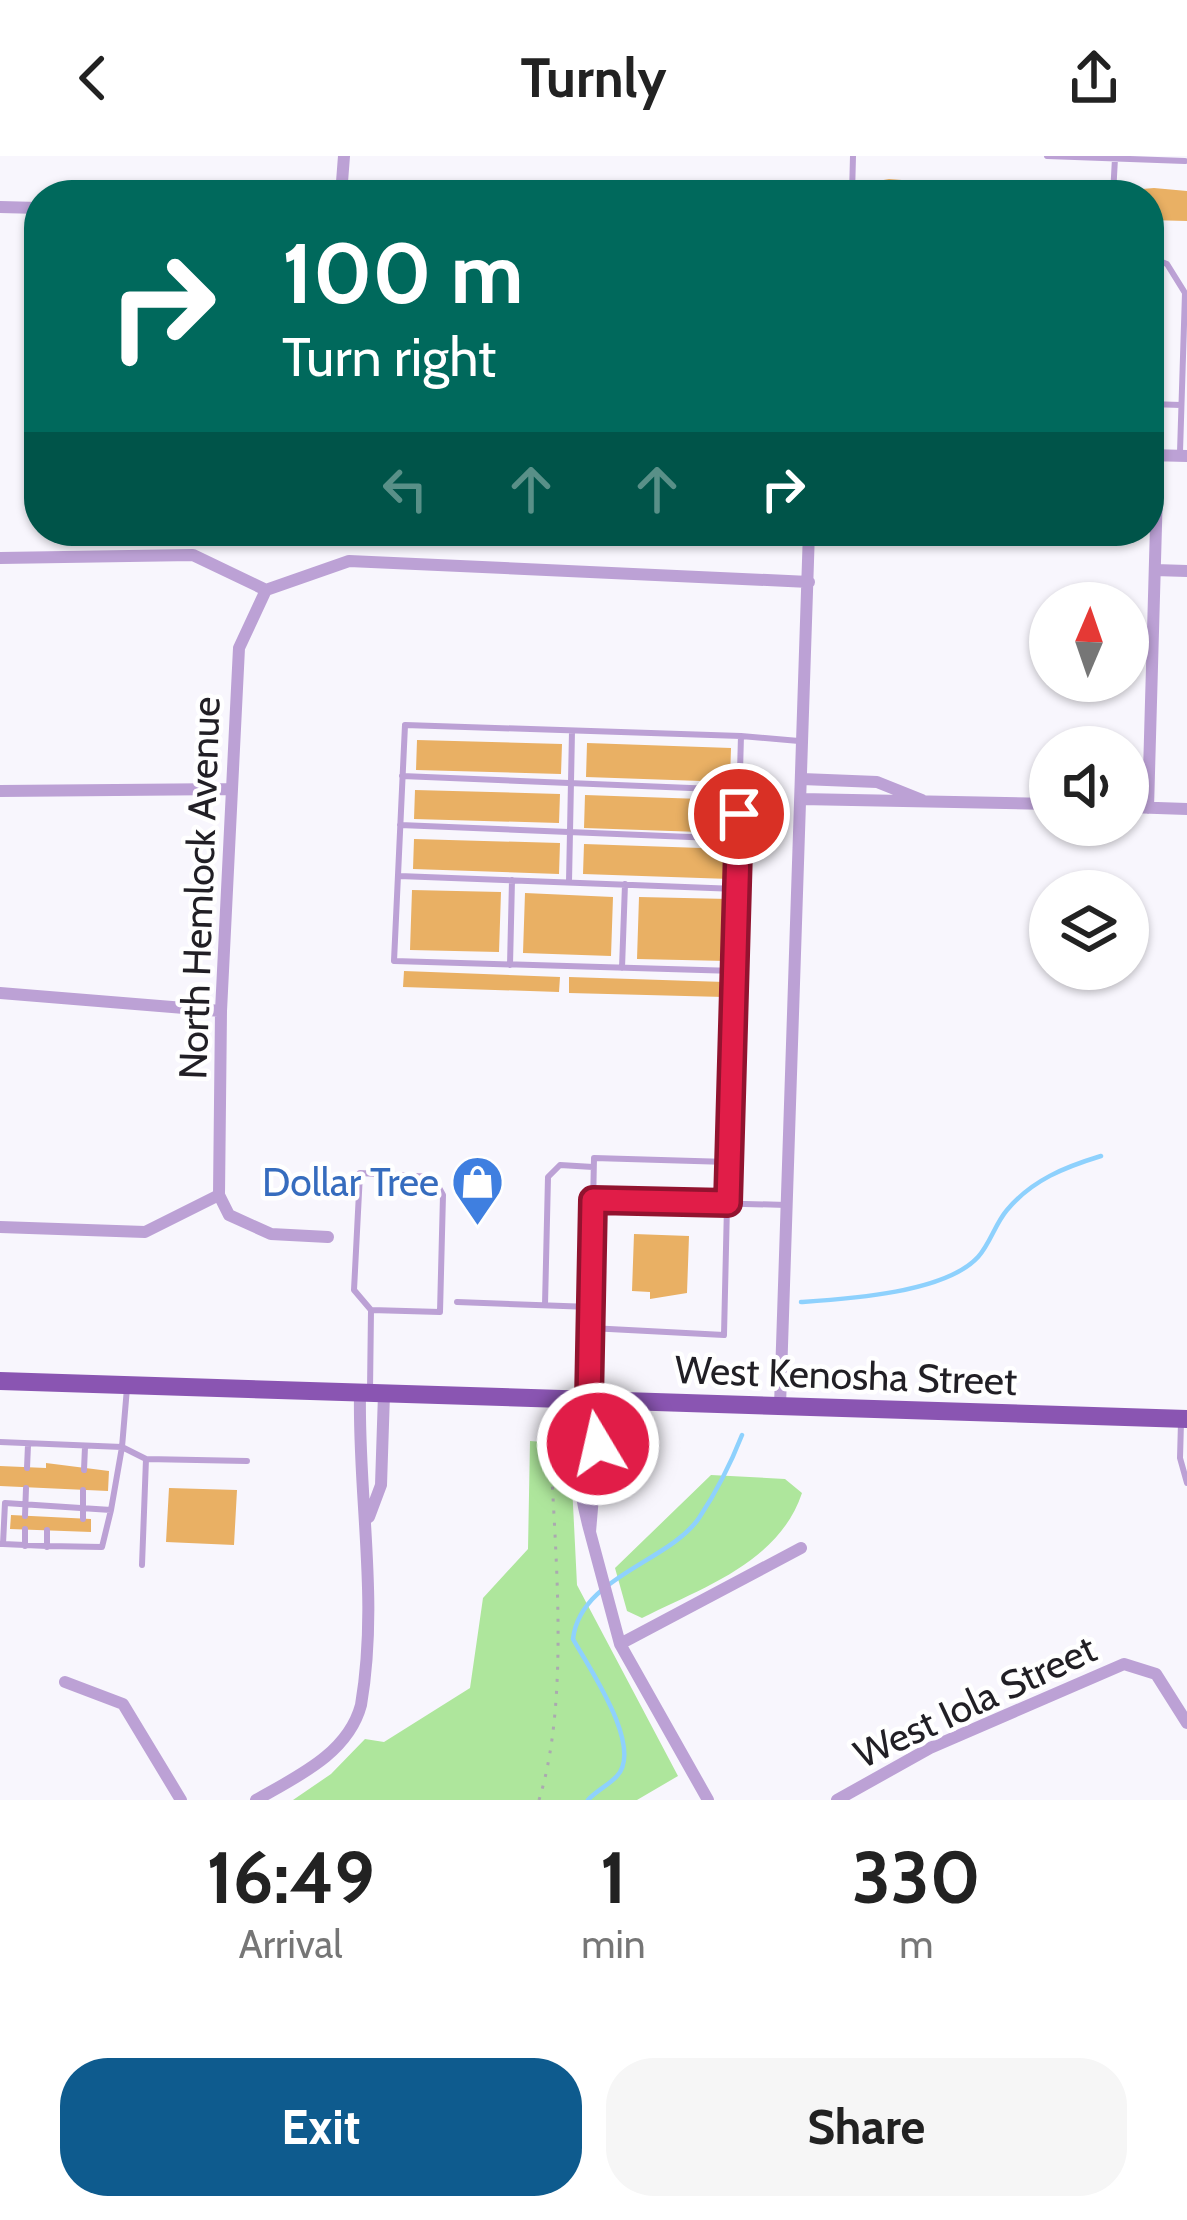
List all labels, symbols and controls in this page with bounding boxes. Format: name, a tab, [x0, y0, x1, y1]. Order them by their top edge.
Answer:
icon: back	[60, 45, 126, 111]
text: Turnly	[521, 45, 666, 111]
icon: share	[1061, 45, 1127, 111]
text: 100 m	[282, 222, 524, 324]
icon: right	[84, 228, 240, 384]
text: Turn right	[282, 324, 496, 390]
icon: left	[372, 456, 438, 522]
icon: ahead	[498, 456, 564, 522]
icon: ahead	[624, 456, 690, 522]
icon: right	[750, 456, 816, 522]
north arrow	[1029, 582, 1149, 702]
map controls	[1029, 582, 1149, 990]
street label: North Hemlock Avenue	[168, 696, 230, 1080]
button: sound	[1029, 726, 1149, 846]
pin	[688, 763, 790, 865]
icon: arrive	[706, 781, 772, 847]
button: layers	[1029, 870, 1149, 990]
shop icon: Dollar Tree	[450, 1154, 506, 1228]
place label: Dollar Tree	[262, 1158, 439, 1206]
street label: West Kenosha Street	[674, 1345, 1018, 1405]
position arrow	[535, 1381, 661, 1507]
street label: West Iola Street	[846, 1624, 1104, 1778]
text: 16:49	[207, 1834, 375, 1921]
text: 1	[600, 1834, 627, 1921]
text: 330	[852, 1834, 980, 1921]
text: Arrival	[239, 1920, 343, 1968]
text: min	[581, 1920, 646, 1968]
text: m	[899, 1920, 933, 1968]
button: Exit	[60, 2058, 582, 2196]
button: Share	[606, 2058, 1127, 2196]

